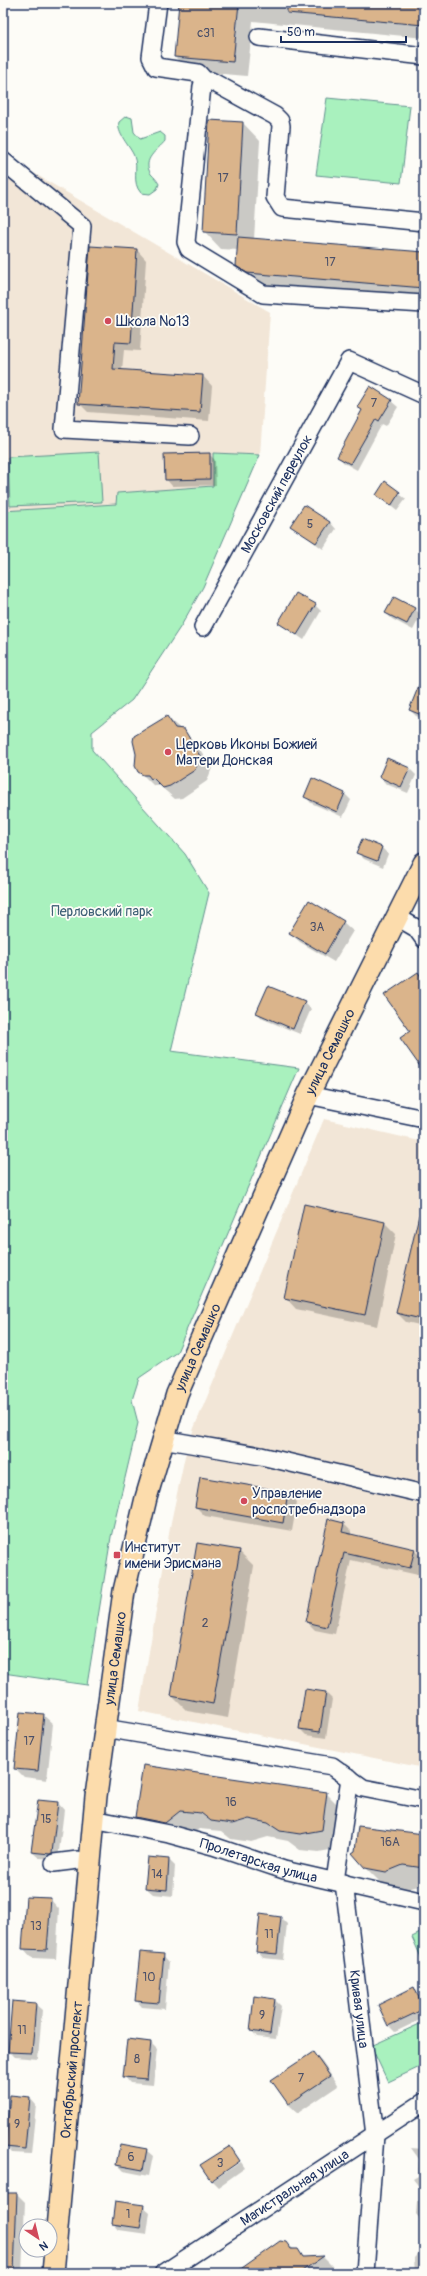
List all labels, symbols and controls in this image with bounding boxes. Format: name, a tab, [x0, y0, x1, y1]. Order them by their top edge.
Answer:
scale bar	[281, 18, 406, 44]
text: 50 m	[287, 25, 315, 40]
house number: с31	[197, 26, 215, 41]
house number: 17	[217, 171, 229, 186]
house number: 17	[324, 255, 336, 270]
place label: Школа №13	[116, 313, 190, 330]
marker: Школа №13	[103, 316, 113, 326]
house number: 7	[371, 396, 378, 411]
street label: Московский переулок	[237, 432, 316, 556]
house number: 5	[307, 517, 313, 532]
place label: Церковь Иконы Божией Матери Донская	[176, 736, 317, 769]
marker: Церковь Иконы Божией Матери Донская	[163, 747, 173, 757]
park label: Перловский парк	[51, 903, 153, 920]
house number: 3А	[310, 920, 324, 935]
street label: улица Семашко	[301, 1005, 359, 1098]
street label: улица Семашко	[171, 1301, 225, 1395]
place label: Управление роспотребнадзора	[252, 1485, 366, 1518]
marker: Управление роспотребнадзора	[239, 1496, 249, 1506]
place label: Институт имени Эрисмана	[125, 1539, 221, 1572]
marker: Институт имени Эрисмана	[112, 1550, 122, 1560]
street label: улица Семашко	[100, 1610, 130, 1707]
house number: 2	[202, 1616, 209, 1631]
house number: 17	[23, 1734, 35, 1749]
house number: 16	[225, 1795, 237, 1810]
house number: 15	[40, 1812, 52, 1827]
street label: Пролетарская улица	[198, 1835, 319, 1886]
house number: 16А	[380, 1835, 400, 1850]
house number: 14	[151, 1867, 163, 1882]
house number: 13	[30, 1919, 42, 1934]
house number: 11	[264, 1927, 274, 1942]
street label: Кривая улица	[346, 1969, 372, 2049]
house number: 10	[143, 1970, 155, 1985]
street label: Октябрьский проспект	[57, 2000, 86, 2139]
house number: 9	[259, 2008, 265, 2023]
house number: 11	[17, 2023, 27, 2038]
house number: 8	[134, 2052, 140, 2067]
house number: 7	[298, 2071, 305, 2086]
house number: 9	[14, 2117, 20, 2132]
street label: Магистральная улица	[237, 2146, 352, 2230]
house number: 6	[128, 2150, 135, 2165]
house number: 3	[217, 2156, 224, 2171]
house number: 1	[126, 2207, 130, 2222]
north arrow	[18, 2218, 58, 2258]
text: N	[36, 2238, 50, 2254]

